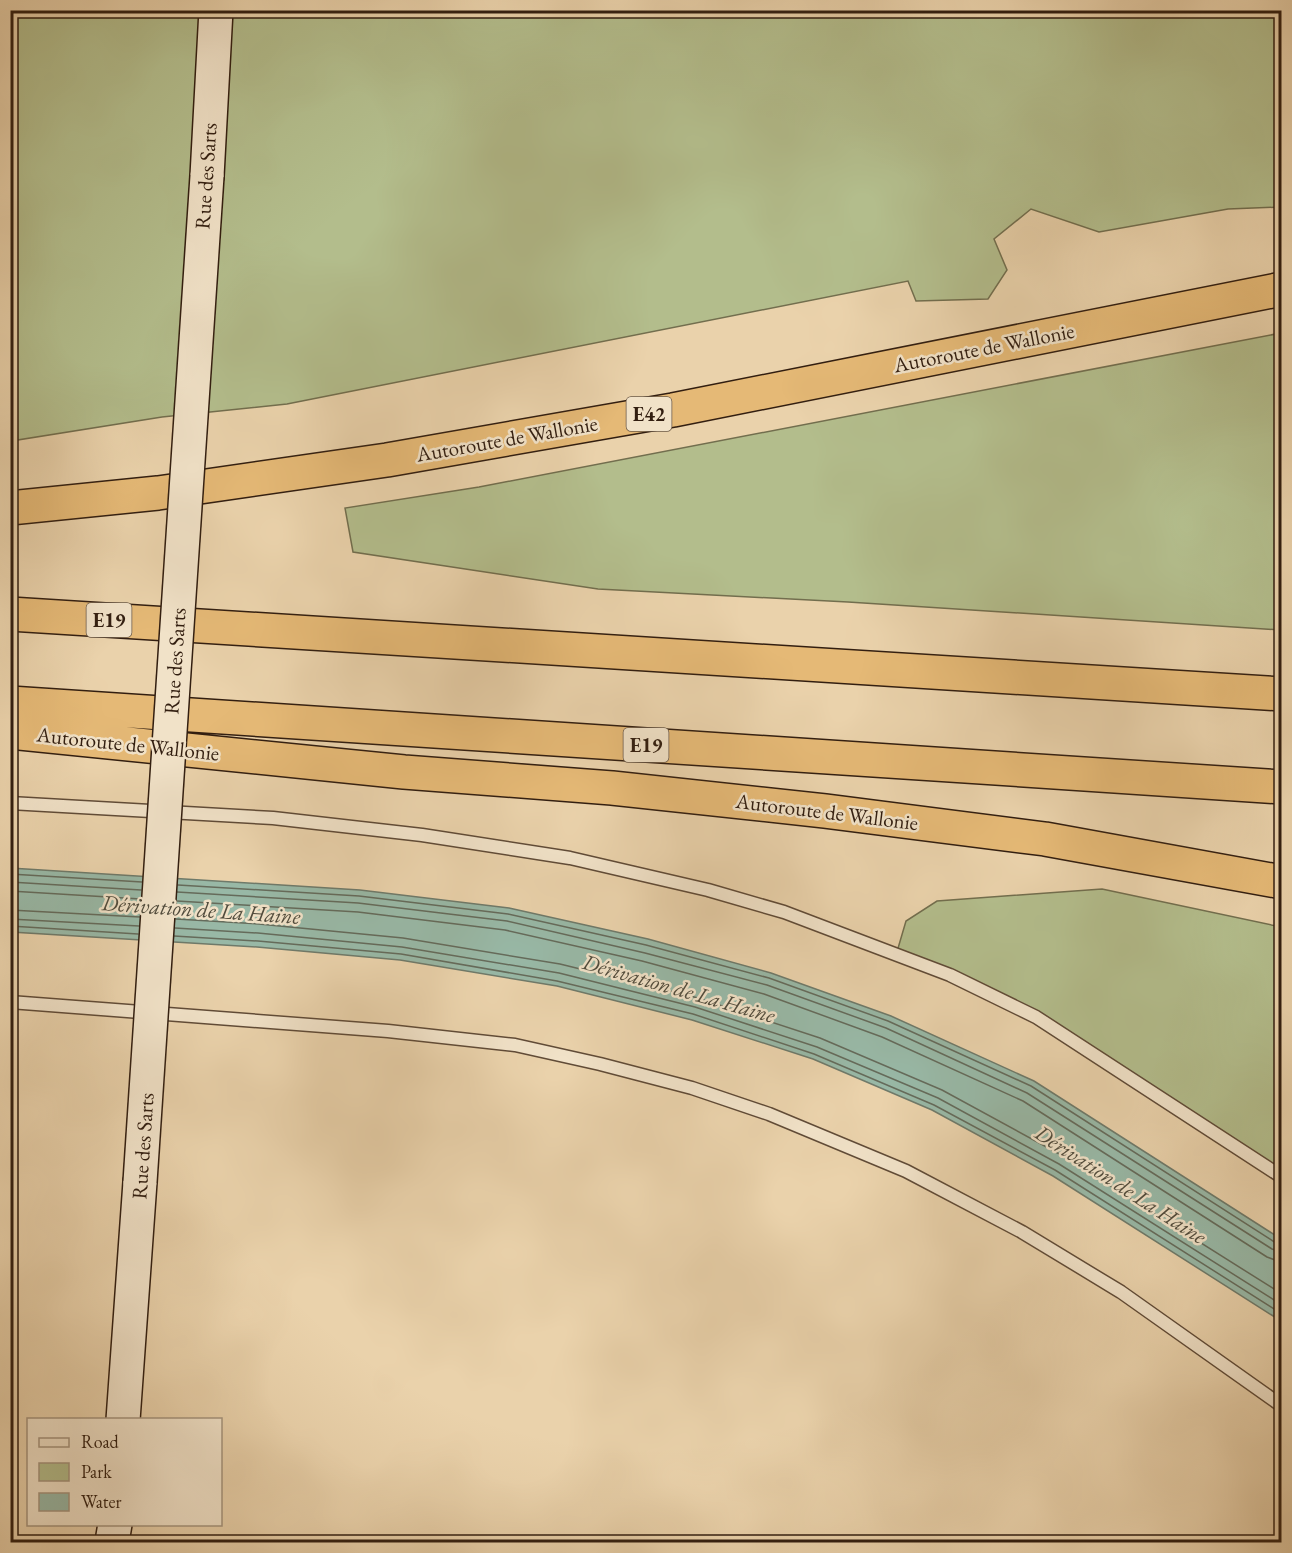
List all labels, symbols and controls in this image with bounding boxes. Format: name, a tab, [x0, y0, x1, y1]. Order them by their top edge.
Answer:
street label: Rue des Sarts	[188, 122, 223, 230]
street label: Autoroute de Wallonie	[890, 317, 1077, 378]
road number: E42	[626, 397, 672, 431]
street label: Autoroute de Wallonie	[413, 409, 600, 468]
road number: E19	[86, 603, 132, 637]
street label: Rue des Sarts	[157, 607, 192, 715]
street label: Autoroute de Wallonie	[34, 720, 221, 767]
road number: E19	[624, 728, 668, 762]
street label: Autoroute de Wallonie	[733, 787, 920, 836]
water label: Dérivation de La Haine	[100, 888, 302, 931]
water label: Dérivation de La Haine	[578, 947, 779, 1030]
street label: Rue des Sarts	[125, 1092, 160, 1200]
water label: Dérivation de La Haine	[1029, 1118, 1212, 1251]
legend	[27, 1418, 222, 1526]
text: Road	[81, 1430, 120, 1453]
text: Park	[81, 1460, 112, 1483]
text: Water	[81, 1490, 122, 1513]

